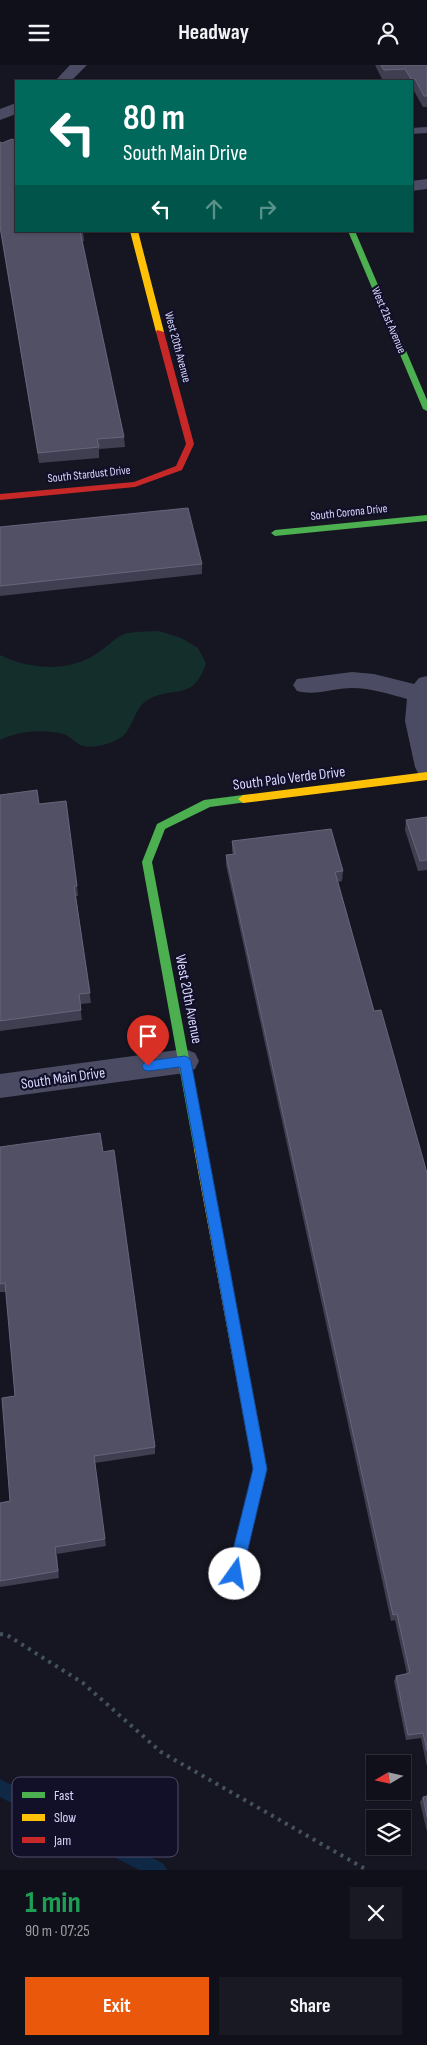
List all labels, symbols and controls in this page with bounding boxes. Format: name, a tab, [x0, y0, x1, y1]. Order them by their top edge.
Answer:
icon: menu	[25, 19, 53, 47]
text: Headway	[178, 19, 249, 46]
icon: person	[374, 19, 402, 47]
text: 80 m	[123, 97, 185, 140]
icon: left	[40, 100, 105, 165]
text: South Main Drive	[123, 140, 247, 167]
icon: left	[147, 195, 175, 223]
icon: ahead	[200, 195, 228, 223]
icon: right	[253, 195, 281, 223]
street label: West 21st Avenue	[368, 285, 409, 356]
street label: West 20th Avenue	[161, 310, 194, 384]
street label: South Stardust Drive	[47, 463, 131, 486]
street label: South Corona Drive	[310, 501, 388, 524]
street label: South Palo Verde Drive	[232, 762, 346, 795]
street label: West 20th Avenue	[171, 953, 206, 1045]
pin	[127, 1015, 169, 1066]
icon: arrive	[134, 1022, 162, 1050]
street label: South Main Drive	[20, 1063, 106, 1094]
position arrow	[208, 1547, 260, 1599]
north arrow	[366, 1755, 411, 1800]
map controls	[366, 1755, 411, 1855]
legend	[12, 1777, 178, 1857]
text: Fast	[54, 1787, 74, 1804]
text: Slow	[54, 1809, 76, 1826]
button: layers	[366, 1810, 411, 1855]
text: Jam	[53, 1832, 71, 1849]
text: 1 min	[25, 1885, 81, 1921]
button: close	[350, 1887, 402, 1939]
text: 90 m · 07:25	[25, 1922, 90, 1941]
button: Exit	[25, 1977, 209, 2035]
button: Share	[219, 1977, 402, 2035]

